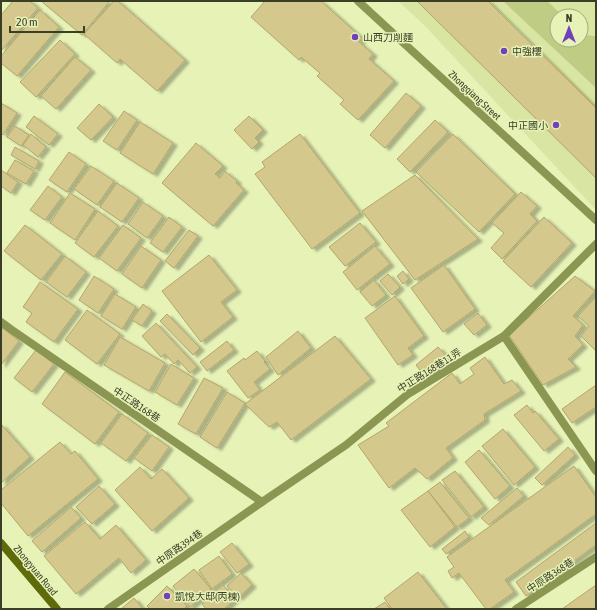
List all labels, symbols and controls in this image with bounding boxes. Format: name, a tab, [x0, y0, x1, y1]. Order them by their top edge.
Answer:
scale bar	[10, 8, 84, 34]
north arrow	[549, 8, 589, 48]
text: N	[566, 12, 572, 24]
text: 20 m	[16, 15, 38, 29]
marker: 山西刀削麵	[350, 32, 360, 42]
place label: 山西刀削麵	[363, 32, 413, 43]
marker: 中強樓	[499, 46, 509, 56]
place label: 中強樓	[512, 46, 542, 57]
street label: Zhongqiang Street	[446, 68, 503, 122]
place label: 中正國小	[508, 120, 548, 131]
marker: 中正國小	[551, 120, 561, 130]
street label: 中正路168巷11弄	[395, 346, 463, 395]
street label: 中正路168巷	[111, 385, 162, 424]
street label: 中原路394巷	[154, 527, 205, 567]
street label: Zhongyuan Road	[11, 543, 60, 598]
street label: 中原路368巷	[525, 556, 576, 595]
marker: 凱悅大邸(丙棟)	[162, 591, 172, 601]
place label: 凱悅大邸(丙棟)	[175, 591, 240, 602]

